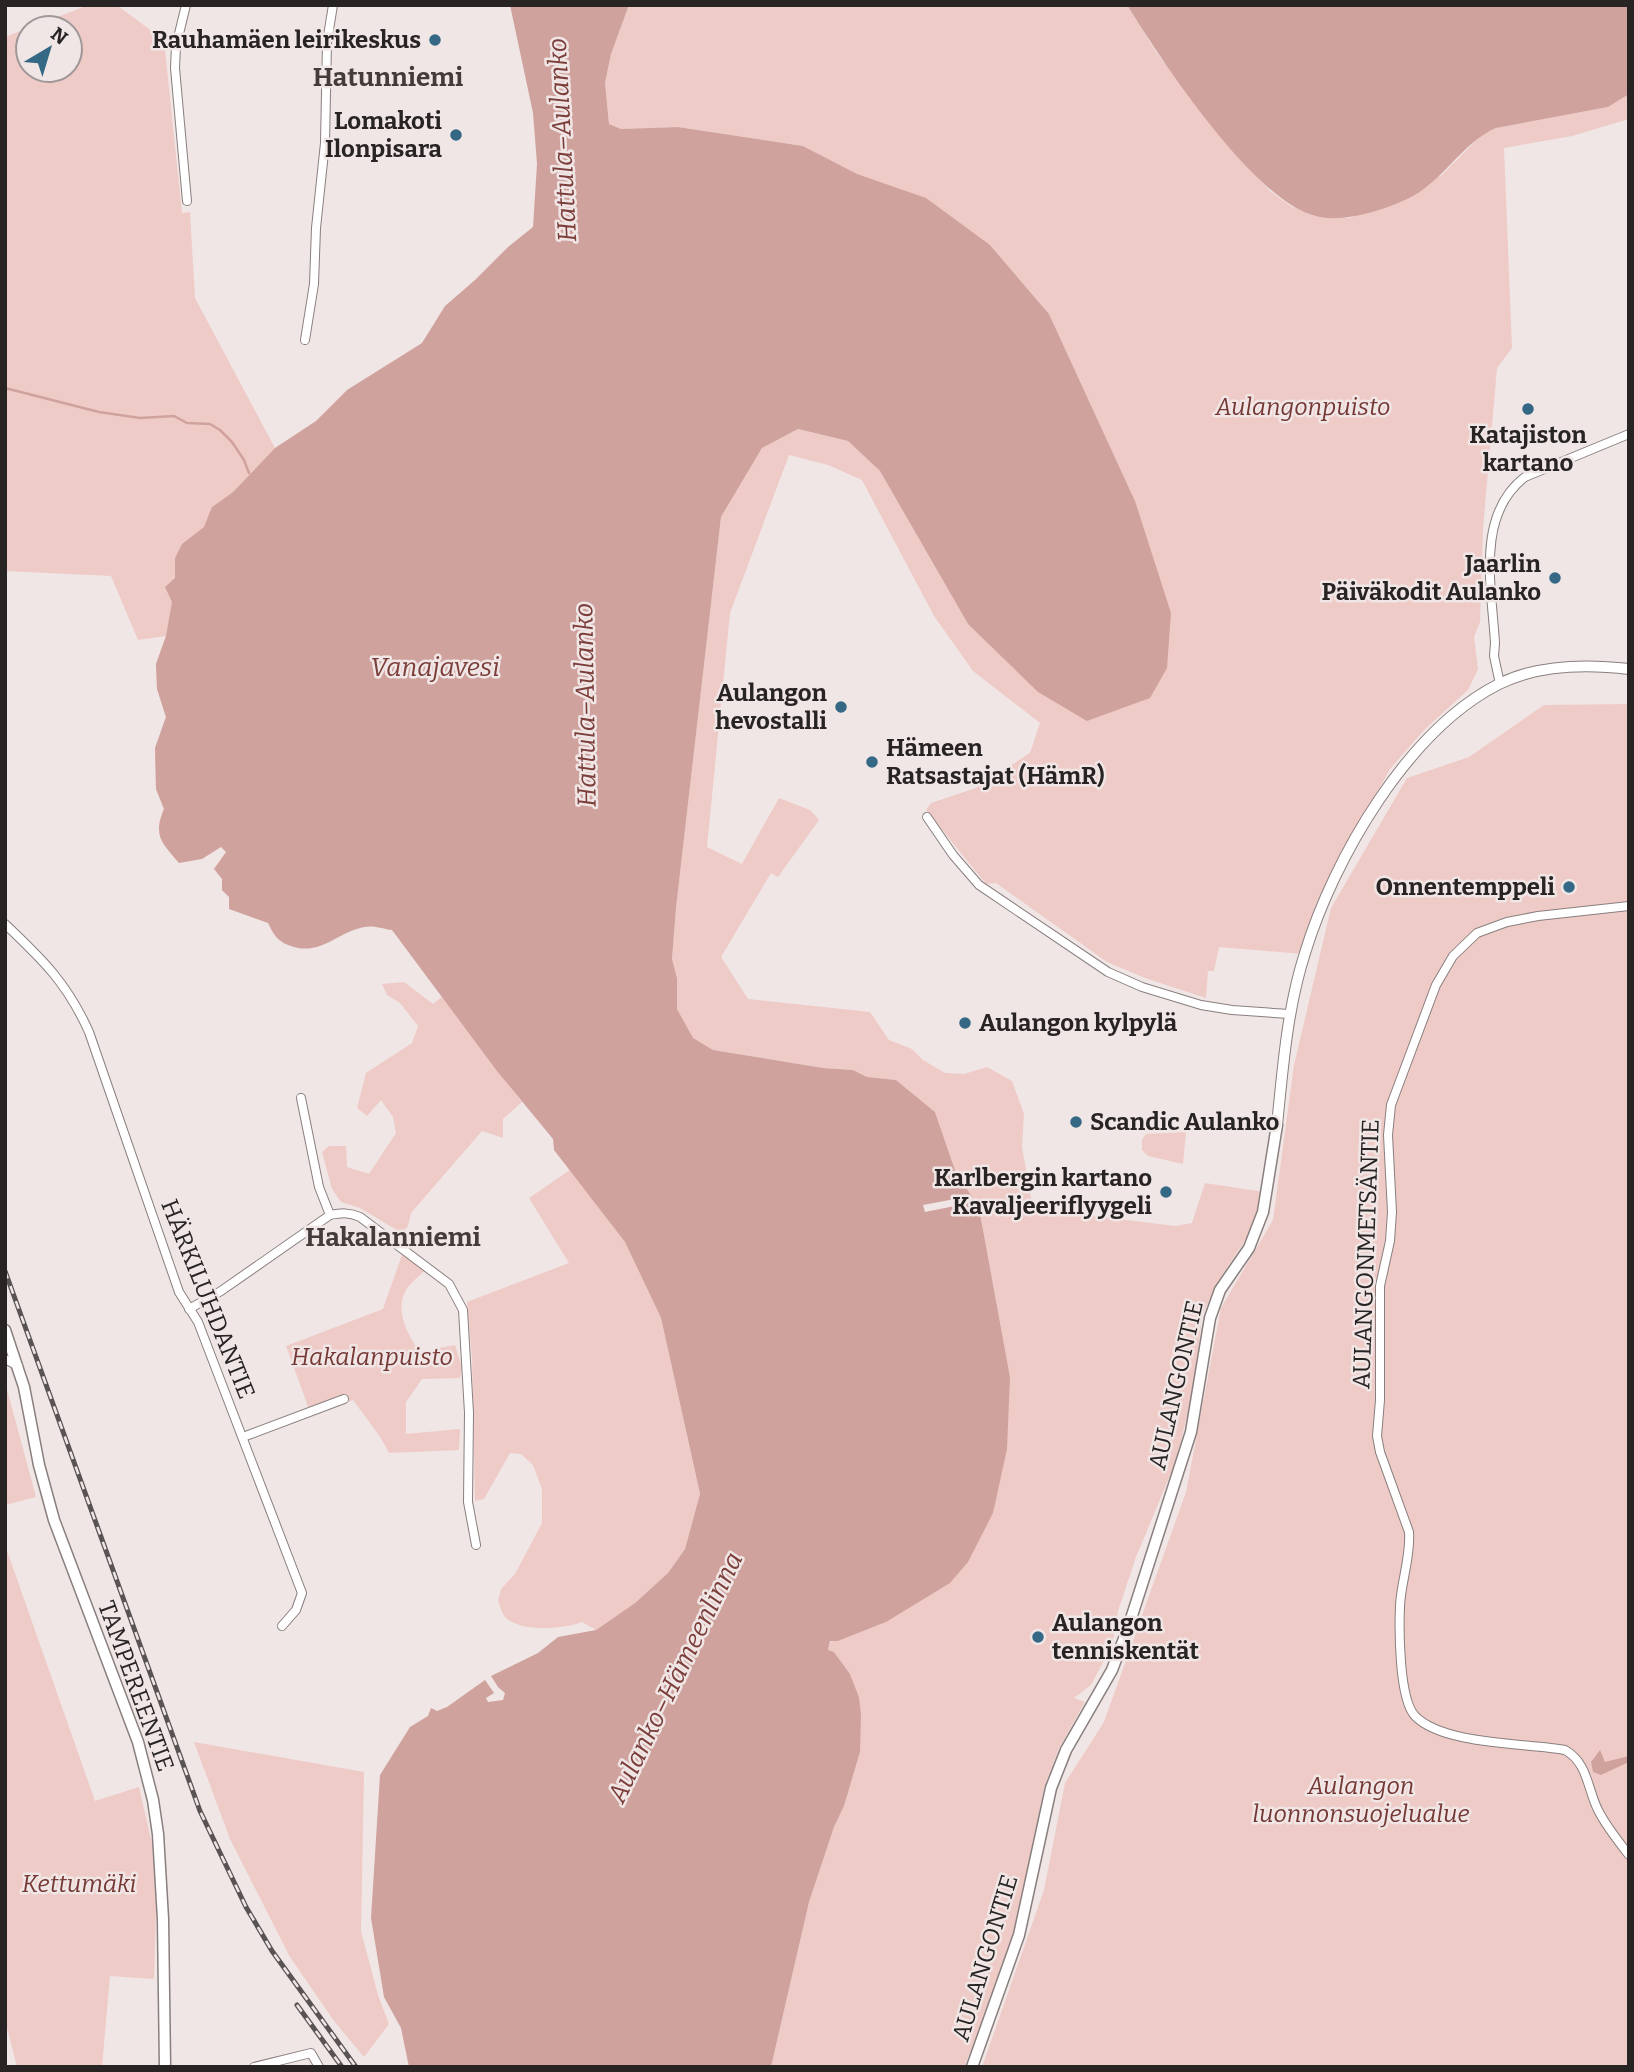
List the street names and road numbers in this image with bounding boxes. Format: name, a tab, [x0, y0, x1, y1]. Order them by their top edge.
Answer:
street label: AULANGONMETSÄNTIE	[1347, 1119, 1385, 1389]
street label: HÄRKILUHDANTIE	[155, 1195, 261, 1403]
street label: AULANGONTIE	[1143, 1298, 1209, 1472]
street label: TAMPEREENTIE	[92, 1597, 180, 1775]
street label: AULANGONTIE	[946, 1871, 1024, 2045]

